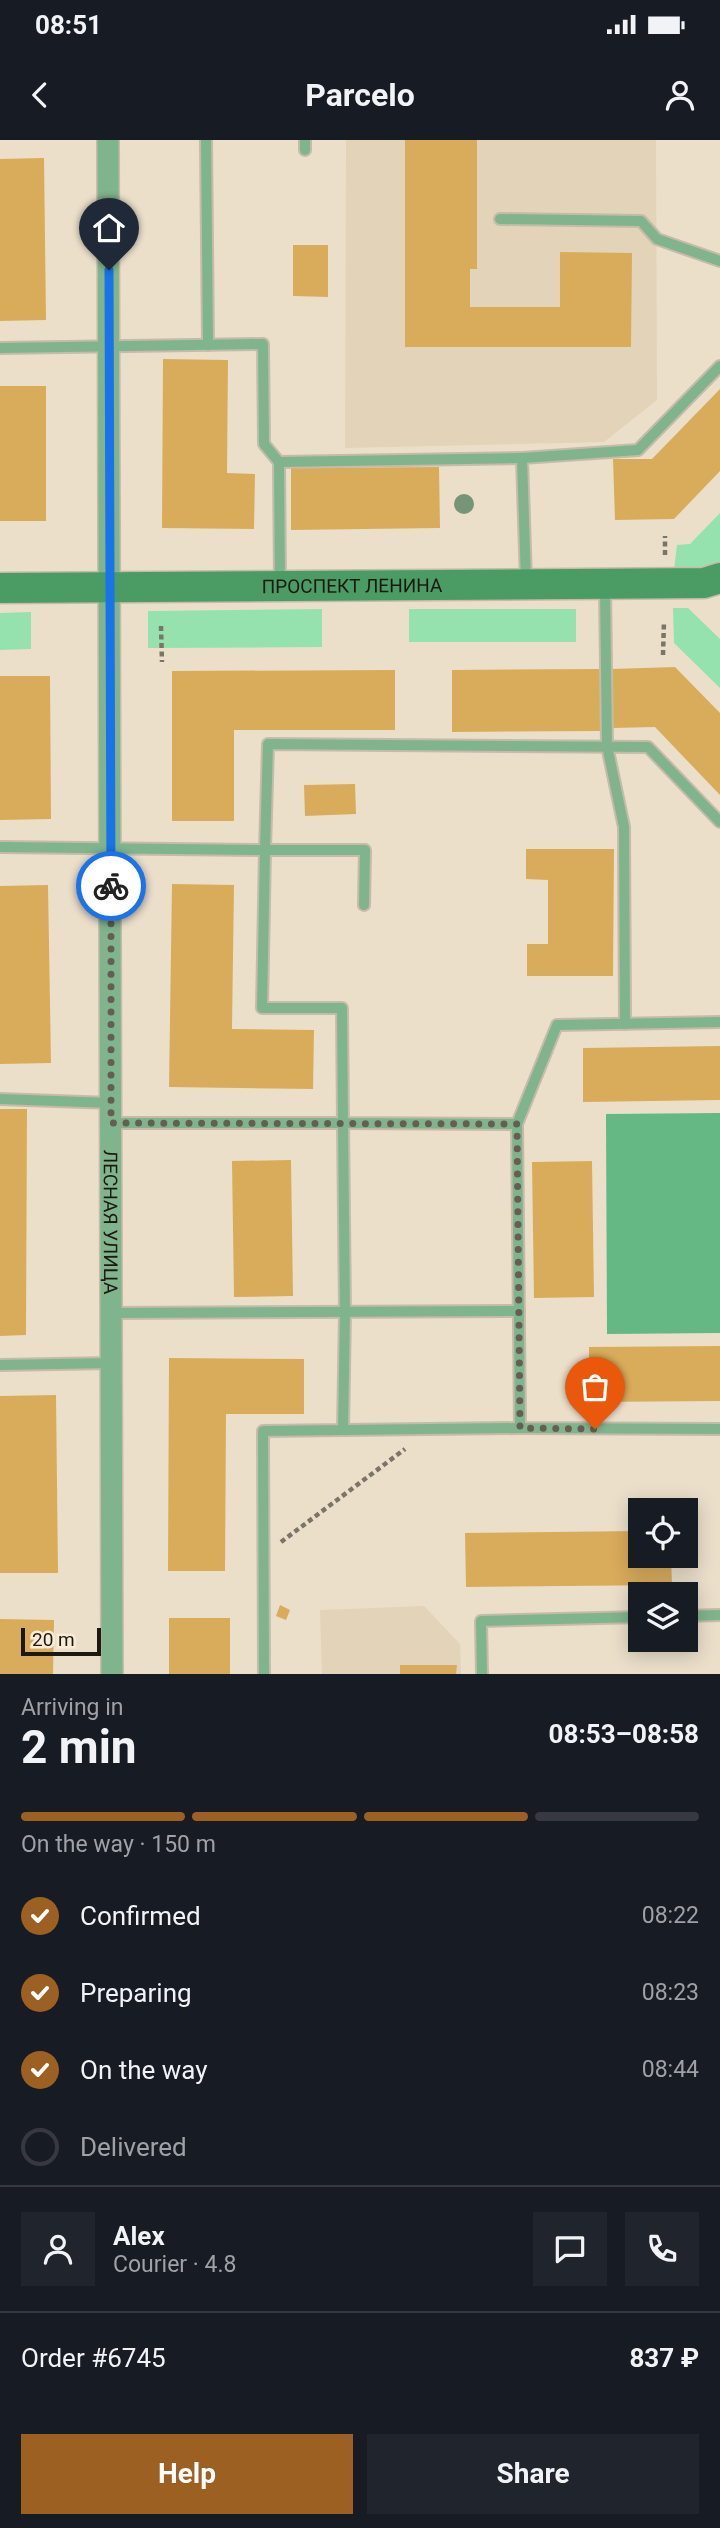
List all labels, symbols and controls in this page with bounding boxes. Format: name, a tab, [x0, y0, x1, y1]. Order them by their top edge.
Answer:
text: 08:51	[35, 10, 102, 40]
icon: back	[21, 76, 59, 114]
text: Parcelo	[305, 76, 415, 114]
icon: person	[661, 76, 699, 114]
pin	[79, 198, 139, 270]
icon: home	[90, 209, 128, 247]
street label: ПРОСПЕКТ ЛЕНИНА	[262, 574, 443, 598]
courier	[76, 851, 146, 921]
icon: bike	[92, 867, 130, 905]
street label: ЛЕСНАЯ УЛИЦА	[99, 1150, 122, 1295]
pin	[565, 1357, 625, 1429]
icon: bag	[576, 1368, 614, 1406]
map controls	[628, 1498, 698, 1652]
button: locate	[628, 1498, 698, 1568]
button: layers	[628, 1582, 698, 1652]
scale bar	[21, 1625, 102, 1657]
text: 20 m	[32, 1628, 75, 1651]
text: Arriving in	[21, 1694, 124, 1721]
text: 08:53–08:58	[549, 1719, 699, 1749]
text: 2 min	[21, 1720, 137, 1774]
text: On the way · 150 m	[21, 1831, 216, 1858]
icon: check	[21, 1897, 59, 1935]
text: Confirmed	[80, 1901, 201, 1931]
text: 08:22	[642, 1902, 699, 1929]
icon: check	[21, 1974, 59, 2012]
text: Preparing	[80, 1978, 192, 2008]
text: 08:23	[642, 1979, 699, 2006]
icon: check	[21, 2051, 59, 2089]
text: On the way	[80, 2055, 208, 2085]
text: 08:44	[642, 2056, 699, 2083]
text: Delivered	[80, 2132, 187, 2162]
button: person	[21, 2212, 95, 2286]
button: chat	[533, 2212, 607, 2286]
button: phone	[625, 2212, 699, 2286]
text: Alex	[113, 2221, 165, 2251]
text: Courier · 4.8	[113, 2251, 236, 2278]
text: Order #6745	[21, 2343, 166, 2373]
text: 837 ₽	[629, 2343, 699, 2373]
button: Help	[21, 2434, 353, 2514]
button: Share	[367, 2434, 699, 2514]

